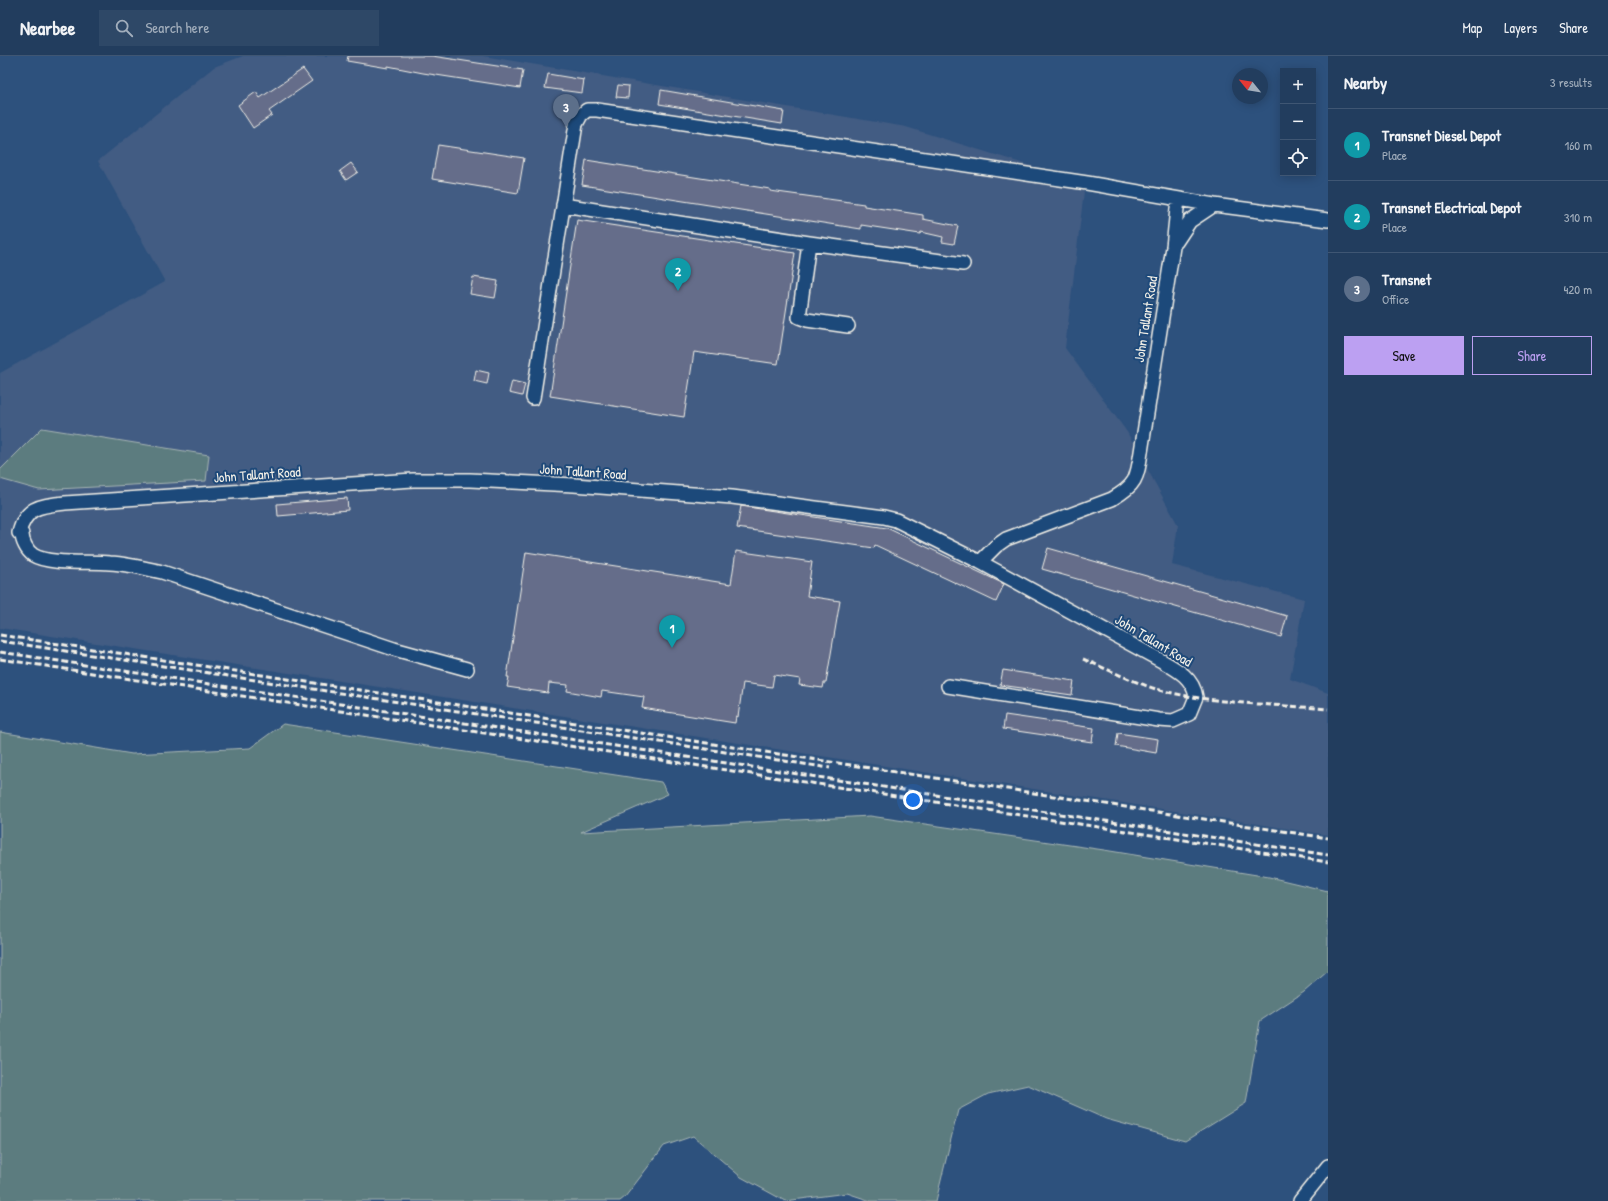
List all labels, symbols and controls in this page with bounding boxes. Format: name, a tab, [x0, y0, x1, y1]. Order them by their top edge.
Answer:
search box	[99, 10, 379, 46]
text: Nearbee	[20, 15, 75, 41]
icon: search	[113, 17, 135, 39]
text: Search here	[145, 17, 210, 38]
text: Map	[1462, 18, 1482, 37]
text: Layers	[1504, 18, 1537, 37]
text: Share	[1559, 18, 1588, 37]
north arrow	[1232, 68, 1268, 104]
map controls	[1280, 68, 1316, 176]
button: +	[1280, 68, 1316, 104]
text: Nearby	[1344, 71, 1387, 94]
text: 3 results	[1550, 73, 1592, 91]
pin: 3	[553, 94, 579, 127]
button: −	[1280, 104, 1316, 140]
text: Transnet Diesel Depot	[1382, 125, 1501, 146]
text: 1	[1355, 136, 1359, 154]
text: 160 m	[1564, 136, 1592, 154]
button: locate	[1280, 140, 1316, 176]
text: Place	[1382, 146, 1407, 164]
text: Transnet Electrical Depot	[1382, 197, 1521, 218]
text: 2	[1354, 208, 1360, 226]
text: 310 m	[1564, 208, 1592, 226]
text: Place	[1382, 218, 1407, 236]
pin: 2	[665, 258, 691, 291]
text: Transnet	[1382, 269, 1431, 290]
street label: John Tallant Road	[1129, 274, 1161, 364]
text: 3	[1354, 280, 1360, 298]
text: 420 m	[1563, 280, 1592, 298]
text: Office	[1382, 290, 1409, 308]
button: Save	[1344, 336, 1464, 375]
button: Share	[1472, 336, 1592, 375]
street label: John Tallant Road	[539, 458, 628, 484]
street label: John Tallant Road	[213, 461, 302, 487]
street label: John Tallant Road	[1112, 609, 1197, 671]
pin: 1	[659, 615, 685, 648]
your location	[903, 790, 923, 810]

